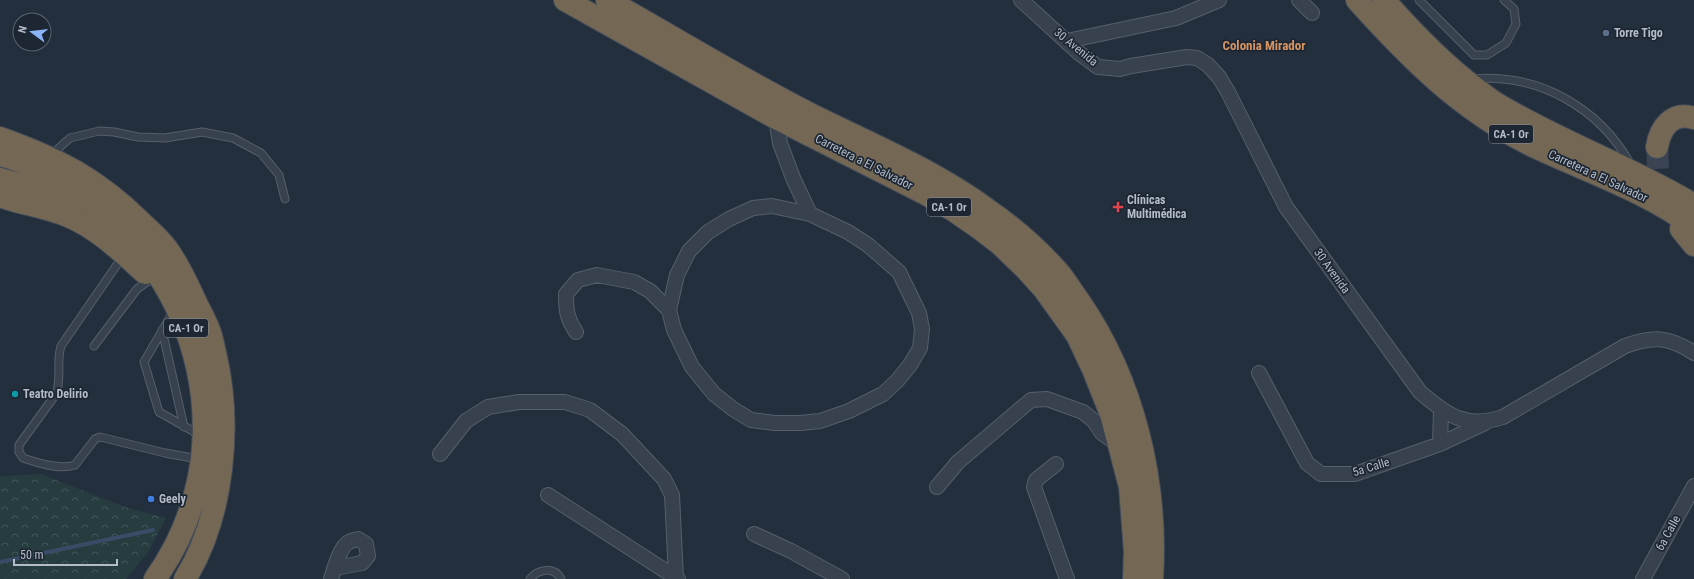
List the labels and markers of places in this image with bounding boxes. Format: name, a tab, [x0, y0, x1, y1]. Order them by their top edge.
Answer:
place label: Torre Tigo	[1614, 26, 1663, 40]
marker: Torre Tigo	[1601, 28, 1611, 38]
place label: Clínicas Multimédica	[1127, 193, 1187, 221]
marker: Clínicas Multimédica	[1112, 201, 1124, 213]
place label: Teatro Delirio	[23, 387, 88, 401]
marker: Teatro Delirio	[10, 389, 20, 399]
place label: Geely	[159, 492, 187, 506]
marker: Geely	[146, 494, 156, 504]

